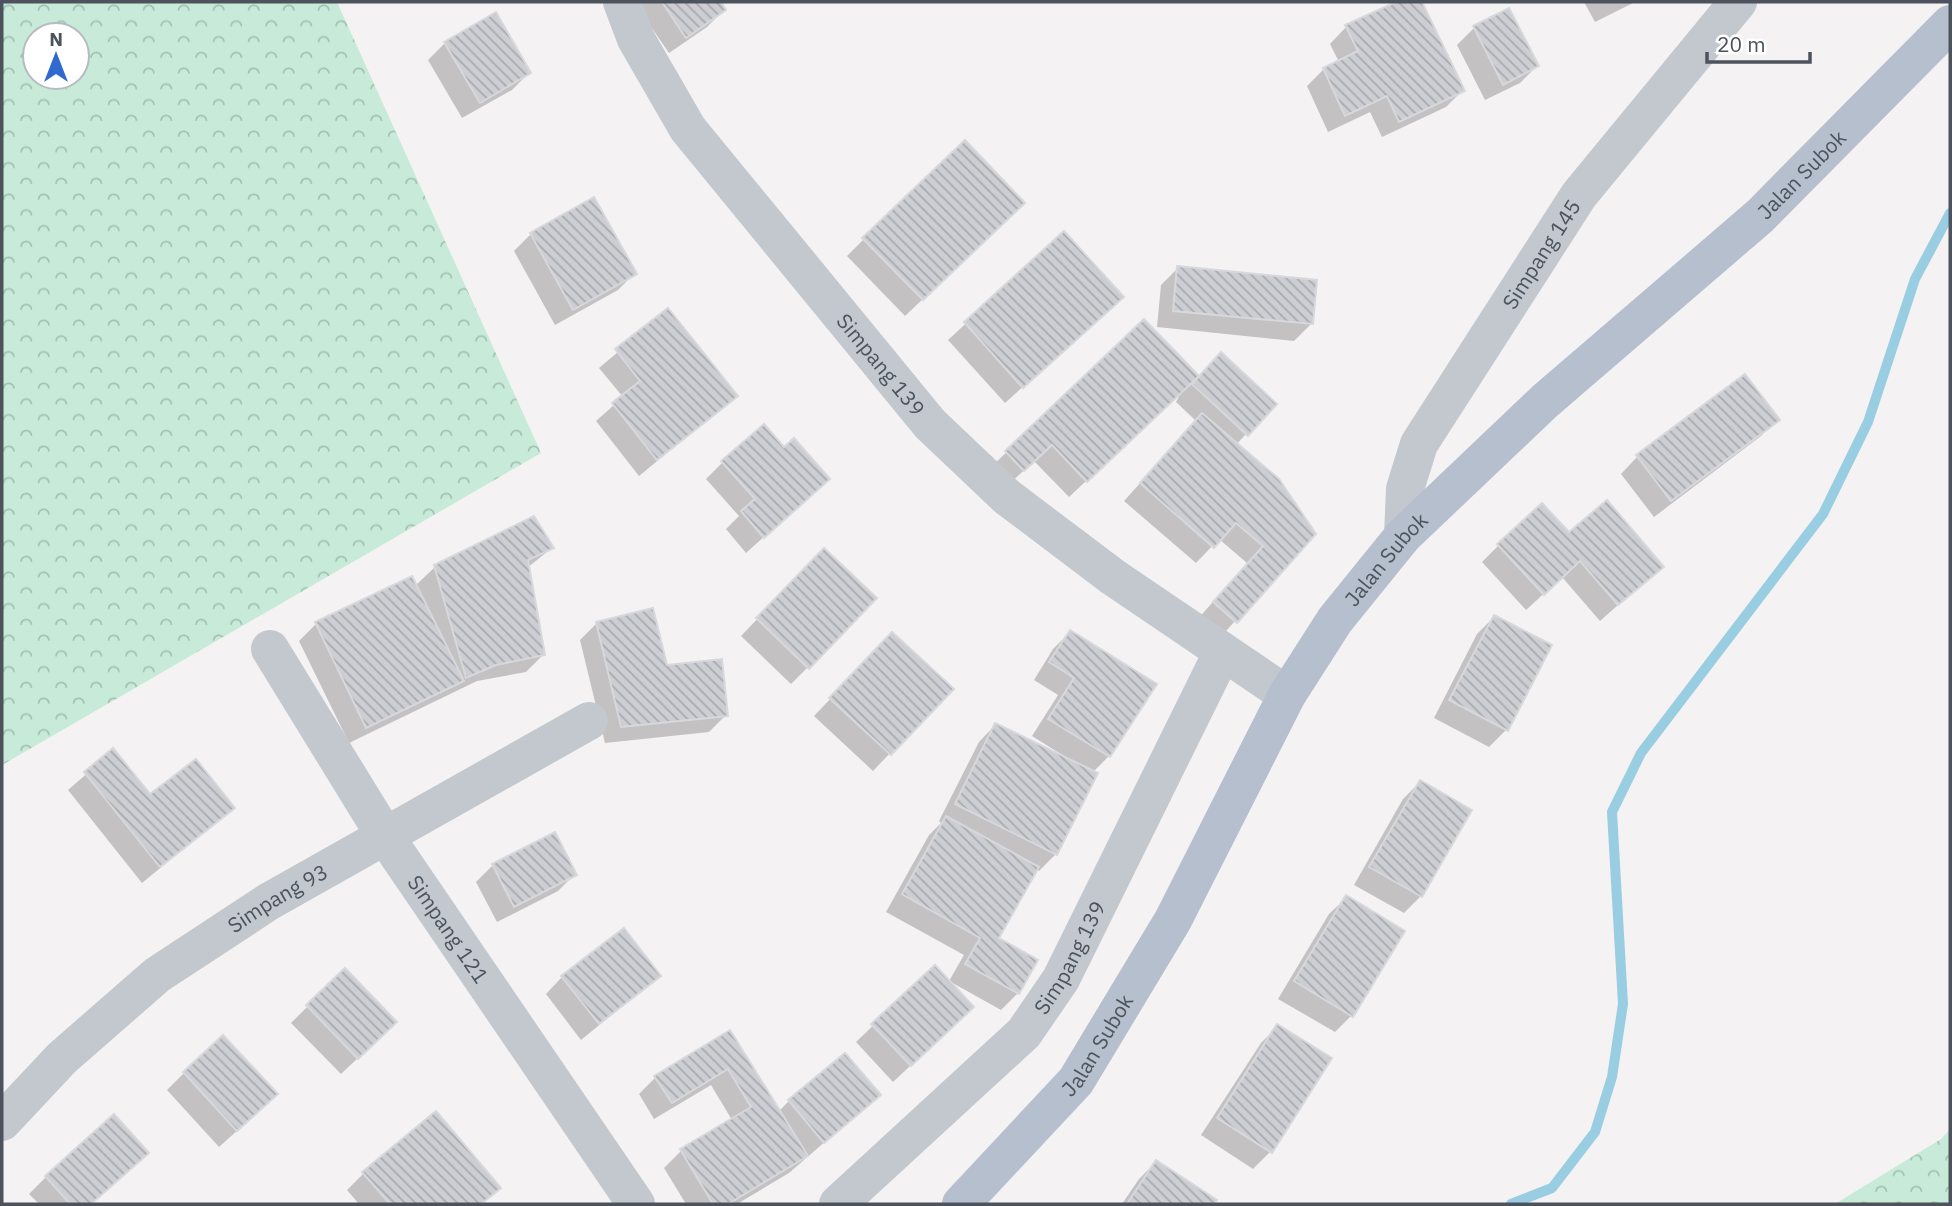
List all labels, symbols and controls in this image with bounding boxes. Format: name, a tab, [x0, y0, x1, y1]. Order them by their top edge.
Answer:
north arrow	[21, 21, 91, 91]
scale bar	[1707, 21, 1810, 65]
text: N	[49, 27, 63, 51]
text: 20 m	[1717, 30, 1766, 58]
street label: Jalan Subok	[1751, 124, 1852, 225]
street label: Simpang 145	[1496, 194, 1587, 314]
street label: Simpang 139	[831, 307, 932, 422]
street label: Jalan Subok	[1338, 506, 1434, 612]
street label: Simpang 93	[222, 857, 333, 939]
street label: Simpang 121	[402, 869, 495, 988]
street label: Simpang 139	[1027, 896, 1111, 1020]
street label: Jalan Subok	[1055, 989, 1139, 1102]

